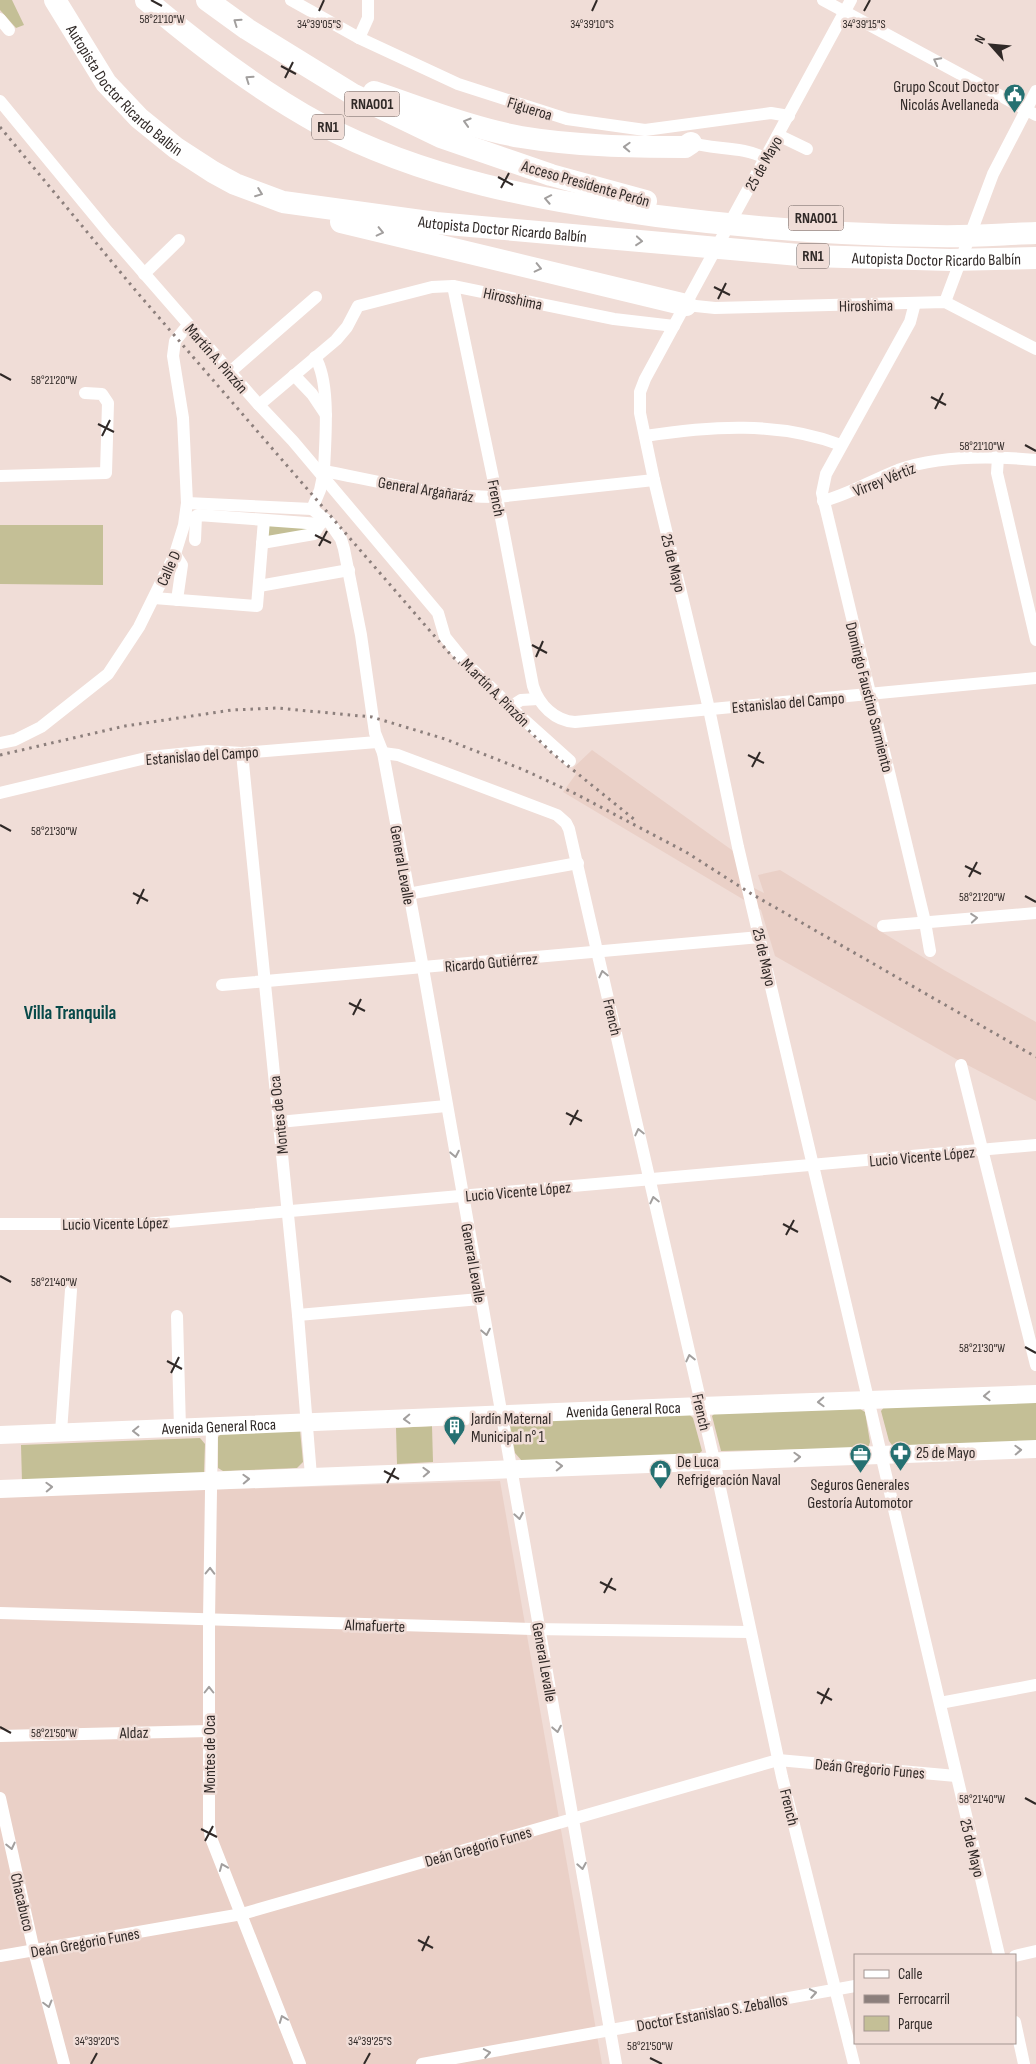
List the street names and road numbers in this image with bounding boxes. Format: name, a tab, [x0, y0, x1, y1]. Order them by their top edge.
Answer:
street label: Autopista Doctor Ricardo Balbín	[61, 21, 186, 161]
road number: RNA001	[344, 92, 400, 116]
street label: Figueroa	[505, 94, 554, 125]
road number: RN1	[312, 114, 344, 140]
street label: 25 de Mayo	[742, 133, 787, 194]
street label: Acceso Presidente Perón	[518, 157, 652, 212]
road number: RNA001	[788, 206, 844, 230]
street label: Autopista Doctor Ricardo Balbín	[416, 213, 588, 247]
road number: RN1	[797, 244, 829, 268]
street label: Autopista Doctor Ricardo Balbín	[851, 249, 1021, 271]
street label: Hirosshima	[482, 284, 544, 315]
street label: Hiroshima	[839, 297, 893, 316]
street label: Martín A. Pinzón	[181, 320, 251, 398]
street label: Virrey Vértiz	[851, 459, 919, 501]
street label: General Argañaráz	[377, 474, 475, 507]
street label: French	[483, 478, 508, 518]
street label: 25 de Mayo	[656, 532, 689, 595]
street label: Calle D	[153, 548, 186, 589]
street label: Domingo Faustino Sarmiento	[841, 620, 896, 774]
street label: M.artín A. Pinzón	[457, 655, 533, 731]
street label: Estanislao del Campo	[731, 689, 845, 718]
street label: Estanislao del Campo	[145, 743, 259, 770]
street label: General Levalle	[385, 824, 418, 906]
street label: 25 de Mayo	[748, 926, 779, 988]
street label: Ricardo Gutiérrez	[444, 950, 539, 977]
street label: French	[598, 997, 625, 1037]
street label: Montes de Oca	[266, 1075, 293, 1155]
street label: Lucio Vicente López	[869, 1143, 976, 1172]
street label: Lucio Vicente López	[465, 1178, 572, 1207]
street label: Lucio Vicente López	[62, 1214, 168, 1235]
street label: General Levalle	[456, 1222, 489, 1304]
street label: French	[687, 1392, 714, 1432]
street label: Avenida General Roca	[565, 1399, 681, 1423]
street label: Avenida General Roca	[160, 1416, 276, 1439]
street label: Almafuerte	[344, 1616, 405, 1637]
street label: General Levalle	[527, 1621, 560, 1703]
street label: Montes de Oca	[201, 1715, 220, 1793]
street label: Aldaz	[119, 1724, 149, 1743]
street label: Deán Gregorio Funes	[814, 1755, 926, 1784]
street label: French	[775, 1787, 802, 1828]
street label: 25 de Mayo	[955, 1817, 988, 1880]
street label: Deán Gregorio Funes	[423, 1823, 534, 1872]
street label: Chacabuco	[6, 1871, 37, 1933]
street label: Deán Gregorio Funes	[29, 1925, 141, 1962]
street label: Doctor Estanislao S. Zeballos	[635, 1991, 789, 2036]

